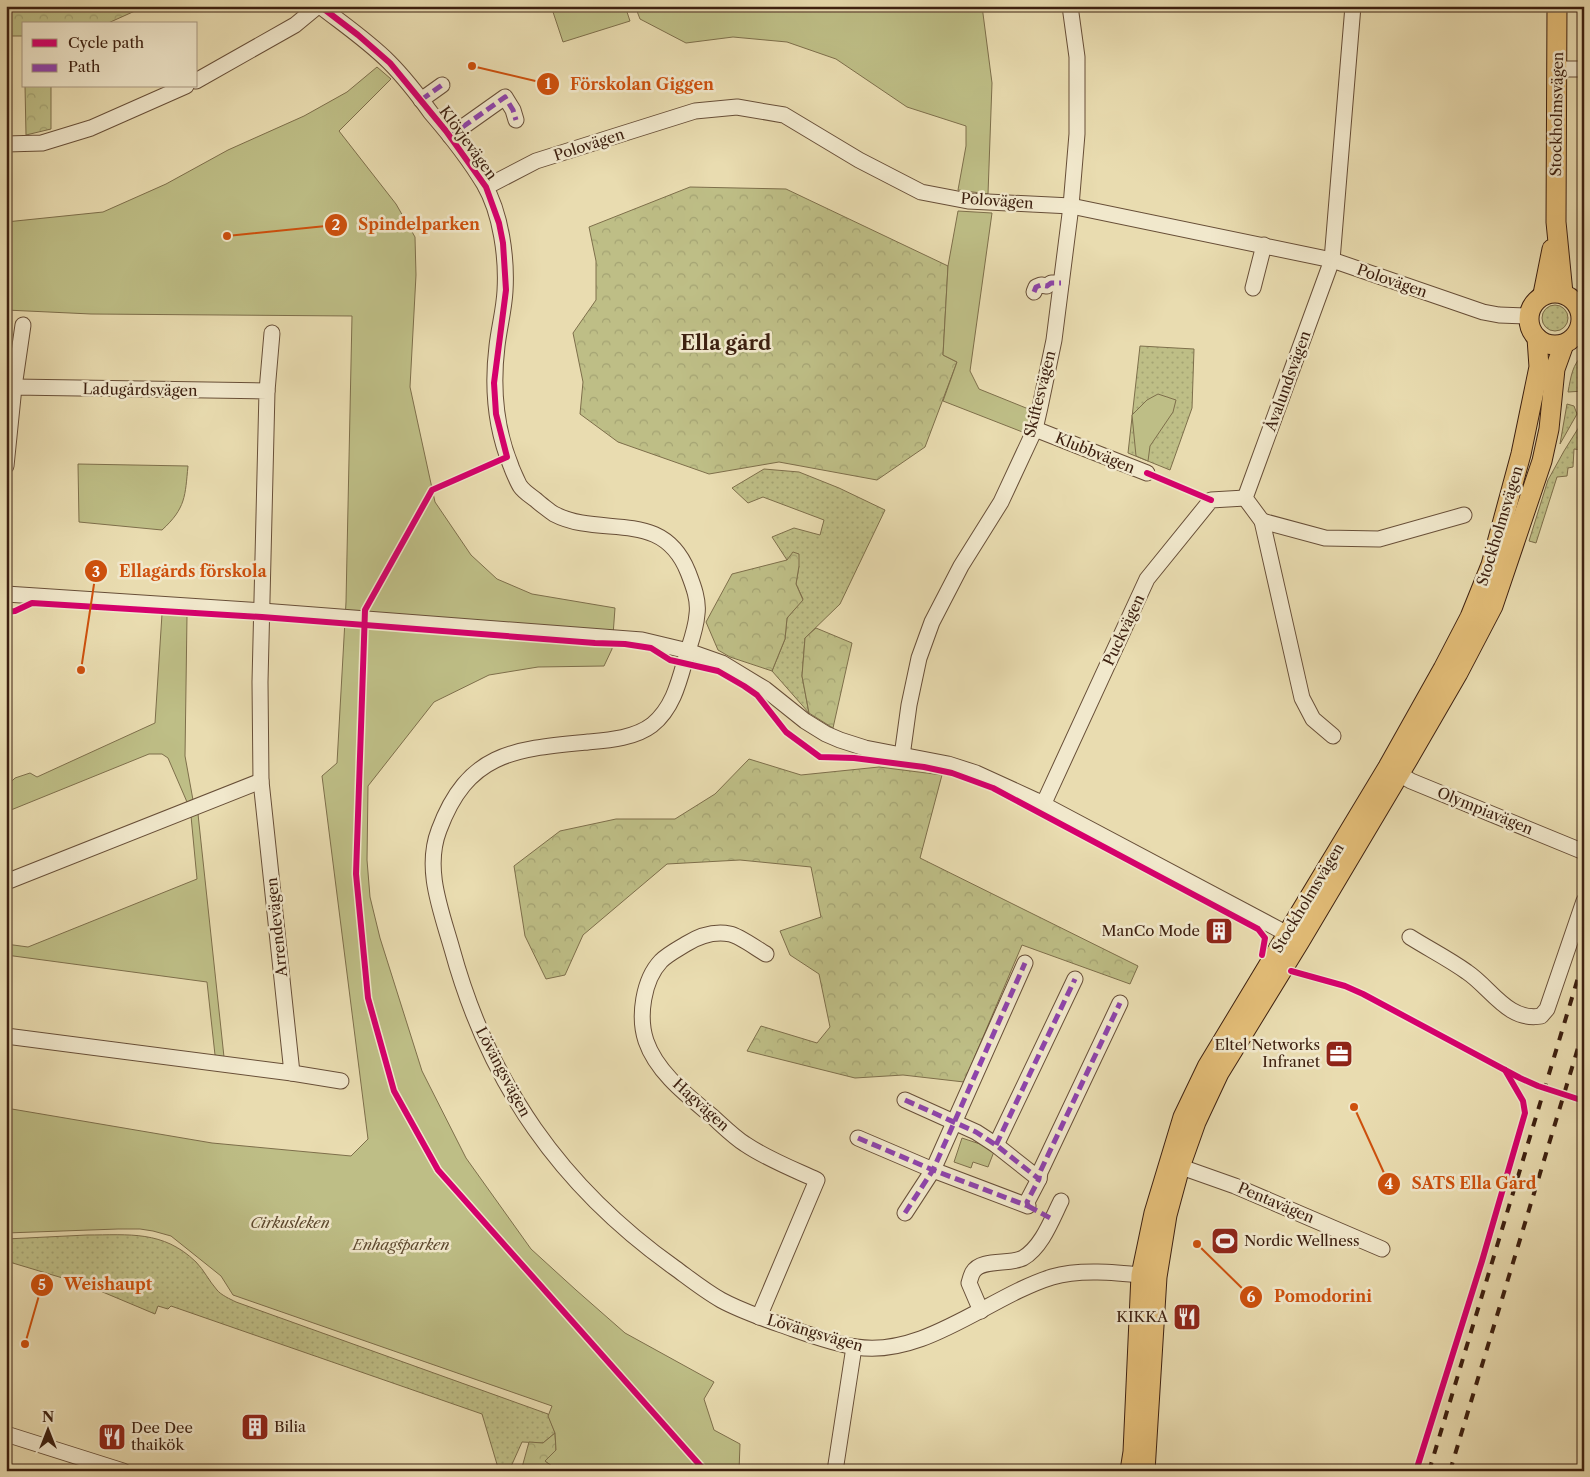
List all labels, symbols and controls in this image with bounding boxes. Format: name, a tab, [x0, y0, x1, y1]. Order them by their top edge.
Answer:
legend	[22, 22, 198, 88]
text: Cycle path	[68, 33, 145, 52]
street label: Stockholmsvägen	[1546, 51, 1567, 176]
text: Path	[68, 57, 101, 76]
callout: Förskolan Giggen	[535, 69, 724, 100]
text: 1	[545, 74, 552, 93]
text: Förskolan Giggen	[570, 74, 714, 94]
street label: Klövjevägen	[435, 102, 502, 184]
street label: Polovägen	[551, 124, 627, 165]
street label: Polovägen	[960, 188, 1035, 213]
callout: Spindelparken	[323, 209, 490, 240]
text: Spindelparken	[358, 214, 480, 234]
text: 2	[332, 215, 341, 234]
street label: Polovägen	[1354, 260, 1430, 302]
street label: Åvalundsvägen	[1260, 327, 1315, 435]
district label: Ella gård	[681, 331, 772, 355]
street label: Skiftesvägen	[1020, 348, 1060, 439]
street label: Ladugårdsvägen	[82, 379, 198, 400]
street label: Klubbvägen	[1053, 428, 1138, 477]
street label: Stockholmsvägen	[1472, 463, 1527, 588]
callout: Ellagårds förskola	[84, 556, 277, 587]
text: Ellagårds förskola	[119, 561, 268, 581]
text: 3	[92, 562, 100, 581]
street label: Puckvägen	[1099, 590, 1149, 669]
street label: Olympiavägen	[1435, 783, 1536, 839]
street label: Stockholmsvägen	[1267, 839, 1348, 956]
street label: Arrendevägen	[262, 876, 291, 979]
building icon: ManCo Mode	[1204, 916, 1234, 946]
place label: ManCo Mode	[1102, 921, 1200, 940]
street label: Lövängsvägen	[472, 1024, 535, 1121]
place label: Eltel Networks Infranet	[1215, 1035, 1321, 1071]
office icon: Eltel Networks Infranet	[1324, 1039, 1354, 1069]
street label: Hagvägen	[669, 1074, 734, 1135]
callout: SATS Ella Gård	[1377, 1168, 1547, 1199]
text: SATS Ella Gård	[1412, 1173, 1537, 1193]
text: 4	[1385, 1174, 1394, 1193]
street label: Pentavägen	[1235, 1178, 1318, 1227]
park label: Cirkusleken	[250, 1213, 330, 1232]
sports icon: Nordic Wellness	[1210, 1226, 1240, 1256]
place label: Nordic Wellness	[1244, 1231, 1360, 1250]
park label: Enhagsparken	[352, 1235, 449, 1254]
callout: Weishaupt	[29, 1269, 162, 1300]
text: Weishaupt	[63, 1274, 153, 1294]
text: 5	[38, 1275, 46, 1294]
callout: Pomodorini	[1239, 1281, 1382, 1312]
text: Pomodorini	[1274, 1286, 1372, 1306]
text: 6	[1247, 1287, 1256, 1306]
restaurant icon: KIKKA	[1172, 1302, 1202, 1332]
place label: KIKKA	[1116, 1307, 1169, 1326]
street label: Lövängsvägen	[765, 1310, 866, 1355]
north arrow	[22, 1404, 72, 1454]
text: N	[42, 1408, 54, 1426]
building icon: Bilia	[240, 1412, 270, 1442]
place label: Bilia	[274, 1417, 306, 1436]
place label: Dee Dee thaikök	[131, 1418, 193, 1454]
restaurant icon: Dee Dee thaikök	[97, 1422, 127, 1452]

